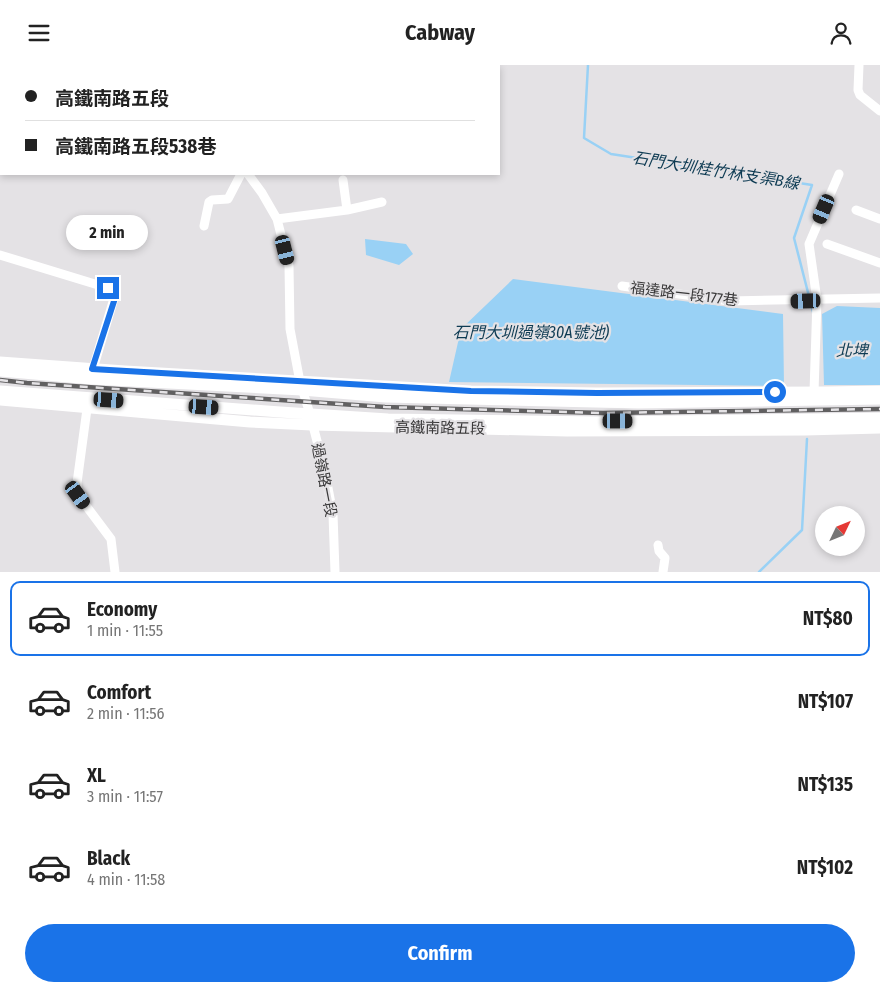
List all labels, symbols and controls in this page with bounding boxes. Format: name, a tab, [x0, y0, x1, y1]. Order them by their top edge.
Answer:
icon: menu	[25, 19, 53, 47]
text: Cabway	[405, 19, 475, 46]
icon: person	[827, 19, 855, 47]
text: 高鐵南路五段	[55, 87, 169, 110]
text: 高鐵南路五段538巷	[55, 135, 216, 158]
water label: 石門大圳桂竹林支渠B線	[631, 148, 803, 193]
car	[811, 192, 836, 226]
callout: 2 min	[67, 215, 149, 251]
text: 2 min	[89, 223, 125, 242]
car	[274, 234, 295, 266]
route end	[97, 277, 119, 299]
street label: 福達路一段177巷	[629, 278, 739, 310]
car	[790, 293, 821, 309]
water label: 石門大圳過嶺30A號池)	[453, 323, 610, 342]
water label: 北埤	[836, 341, 870, 360]
route start	[764, 381, 786, 403]
car	[93, 391, 124, 409]
car	[188, 398, 219, 416]
car	[603, 414, 633, 429]
street label: 高鐵南路五段	[395, 418, 485, 438]
street label: 過嶺路一段	[308, 441, 340, 519]
car	[63, 478, 92, 512]
north arrow	[815, 506, 865, 556]
map controls	[815, 506, 865, 556]
icon: car	[27, 596, 72, 641]
text: Economy	[87, 598, 157, 621]
text: NT$80	[803, 607, 853, 630]
text: 1 min · 11:55	[87, 621, 163, 640]
icon: car	[27, 679, 72, 724]
text: Comfort	[87, 681, 151, 704]
text: NT$107	[798, 690, 853, 713]
text: 2 min · 11:56	[87, 704, 165, 723]
icon: car	[27, 762, 72, 807]
text: XL	[87, 764, 106, 787]
text: NT$135	[798, 773, 853, 796]
text: 3 min · 11:57	[87, 787, 163, 806]
icon: car	[27, 845, 72, 890]
text: Black	[87, 847, 130, 870]
text: NT$102	[797, 856, 853, 879]
text: 4 min · 11:58	[87, 870, 165, 889]
button: Confirm	[25, 924, 855, 982]

